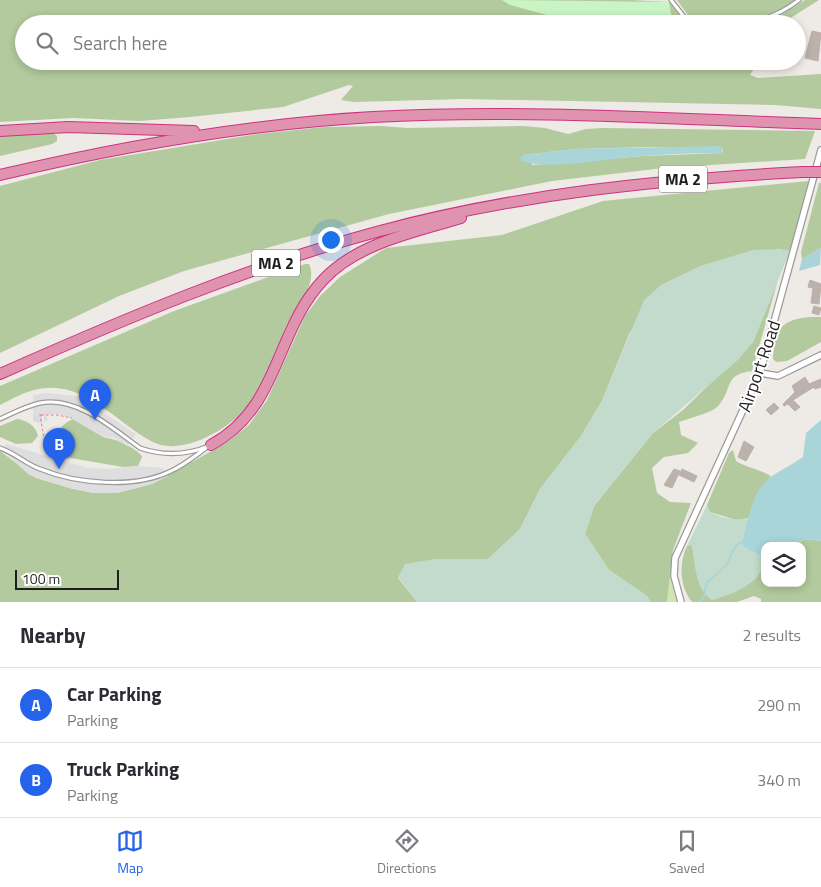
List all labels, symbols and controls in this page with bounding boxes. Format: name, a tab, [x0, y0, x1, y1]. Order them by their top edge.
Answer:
search box	[15, 15, 806, 70]
text: Search here	[73, 28, 167, 57]
icon: search	[33, 29, 61, 57]
road number: MA 2	[659, 165, 707, 192]
your location	[318, 227, 344, 253]
road number: MA 2	[252, 250, 300, 276]
street label: Airport Road	[731, 317, 787, 415]
pin: A	[79, 379, 111, 420]
pin: B	[43, 428, 75, 469]
map controls	[761, 542, 806, 587]
button: layers	[761, 542, 806, 587]
scale bar	[15, 567, 119, 590]
text: 100 m	[22, 568, 60, 589]
text: Nearby	[20, 619, 85, 651]
text: 2 results	[742, 623, 801, 647]
text: Car Parking	[67, 679, 162, 708]
text: A	[31, 693, 41, 717]
text: 290 m	[757, 693, 801, 717]
text: Parking	[67, 708, 118, 732]
text: Truck Parking	[67, 754, 179, 783]
text: B	[31, 768, 41, 792]
text: 340 m	[757, 768, 801, 792]
text: Parking	[67, 783, 118, 807]
tab: Map	[116, 827, 144, 878]
tab: Directions	[377, 827, 436, 878]
tab: Saved	[669, 827, 705, 878]

